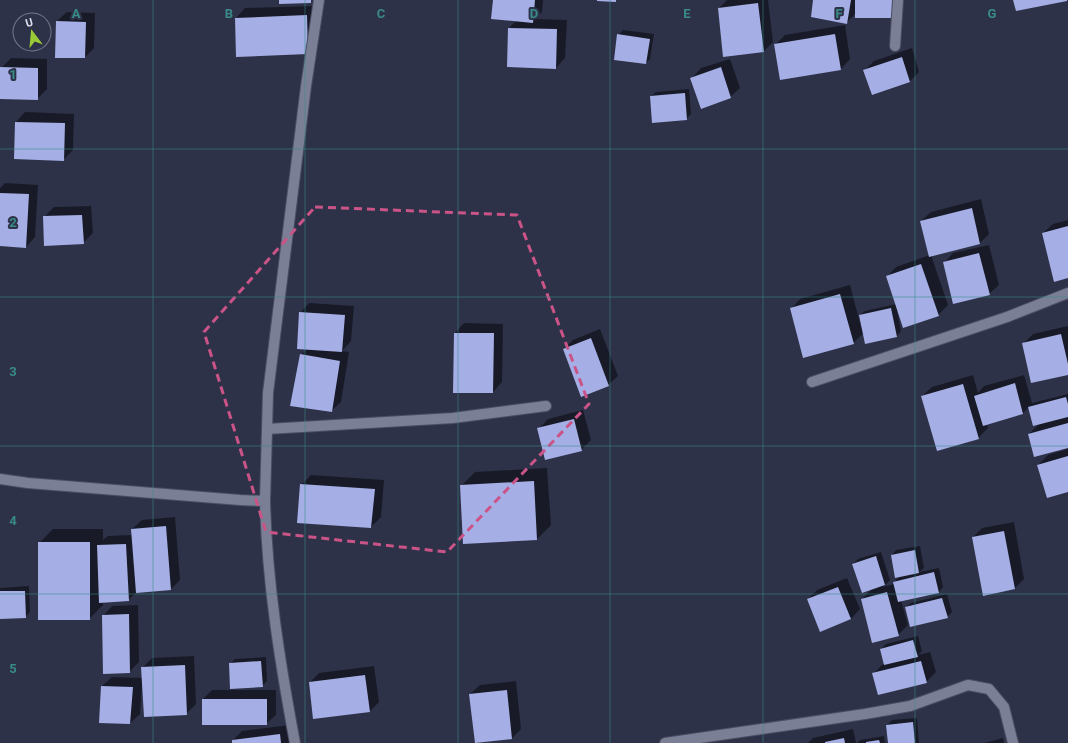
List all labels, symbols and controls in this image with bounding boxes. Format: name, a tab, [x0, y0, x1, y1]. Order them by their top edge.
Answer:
text: A	[72, 6, 81, 21]
text: B	[225, 6, 233, 21]
text: C	[377, 6, 386, 21]
text: D	[530, 6, 538, 21]
text: E	[683, 6, 691, 21]
text: F	[835, 6, 843, 21]
text: G	[988, 6, 997, 21]
north arrow	[12, 12, 52, 52]
text: U	[24, 16, 35, 30]
text: 1	[9, 67, 17, 82]
text: 2	[9, 215, 17, 230]
text: 3	[9, 364, 17, 379]
text: 4	[9, 513, 17, 528]
text: 5	[9, 661, 17, 676]

